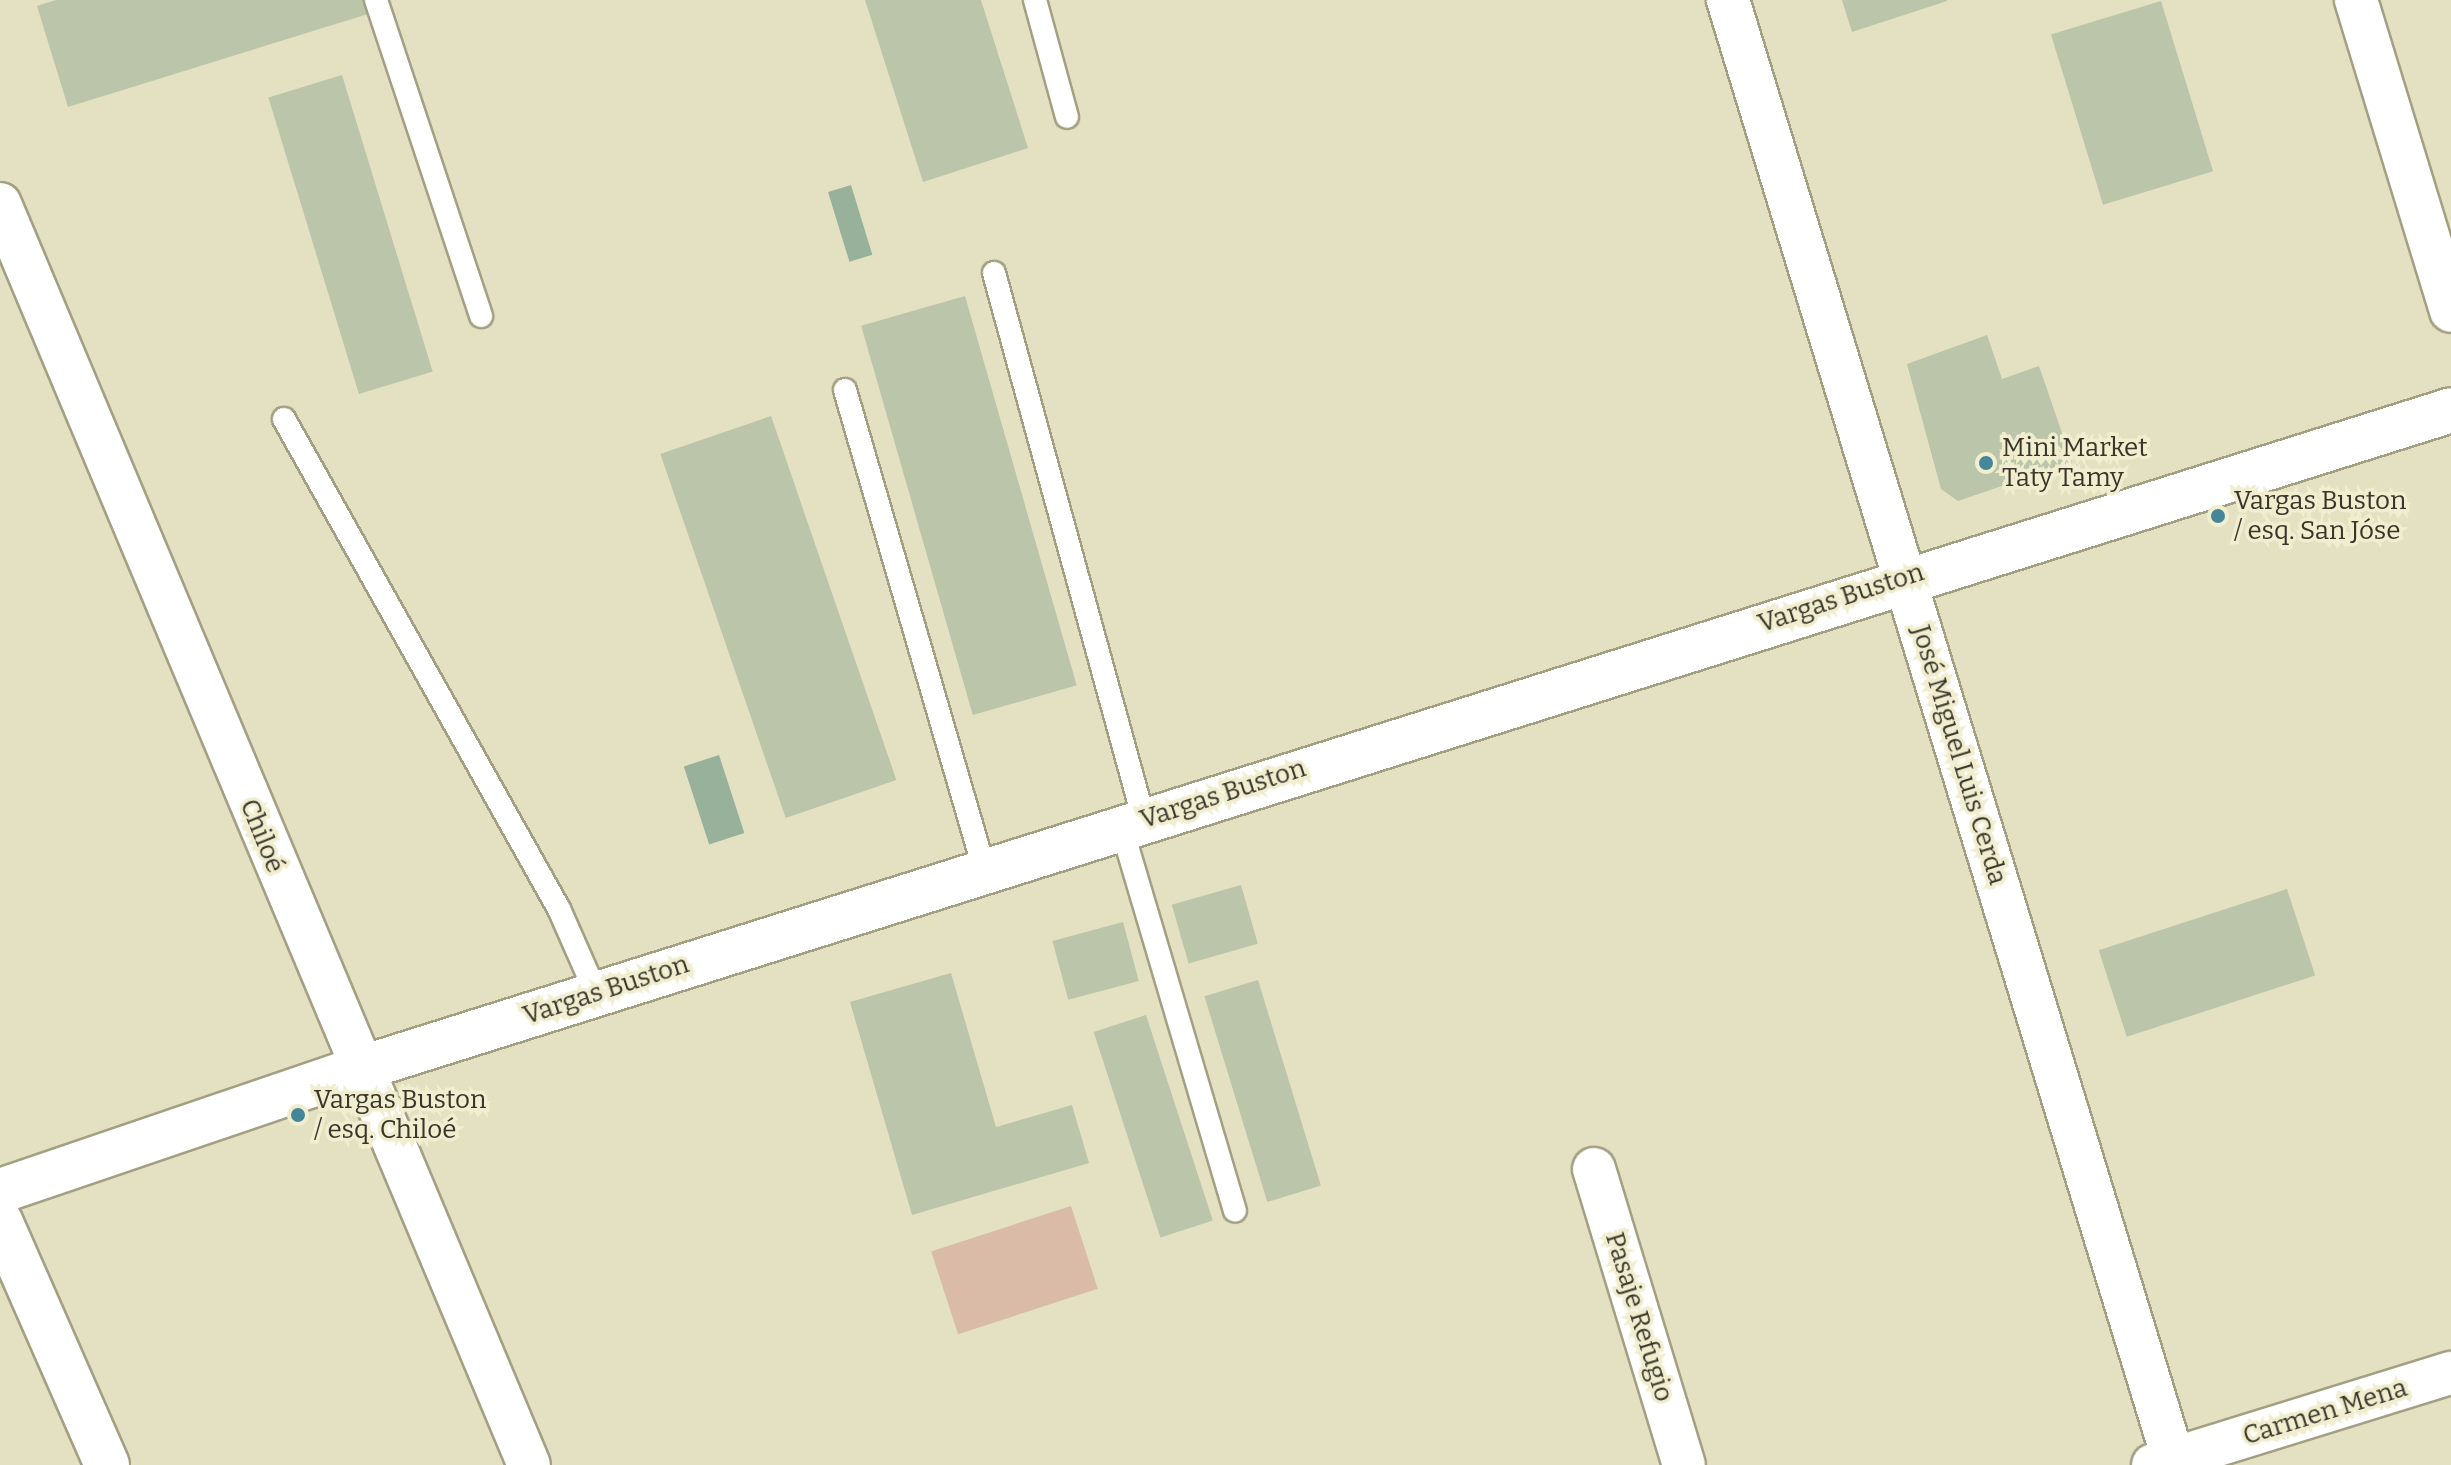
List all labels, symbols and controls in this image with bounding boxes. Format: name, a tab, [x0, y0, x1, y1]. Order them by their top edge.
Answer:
place label: Mini Market Taty Tamy	[2002, 432, 2148, 494]
marker: Mini Market Taty Tamy	[1977, 454, 1995, 472]
place label: Vargas Buston / esq. San Jóse	[2234, 485, 2406, 546]
marker: Vargas Buston / esq. San Jóse	[2209, 507, 2227, 525]
street label: Vargas Buston	[1754, 557, 1928, 639]
street label: José Miguel Luis Cerda	[1905, 622, 2013, 888]
street label: Vargas Buston	[1136, 753, 1310, 835]
street label: Chiloé	[233, 795, 291, 877]
street label: Vargas Buston	[519, 949, 693, 1031]
place label: Vargas Buston / esq. Chiloé	[314, 1084, 486, 1146]
marker: Vargas Buston / esq. Chiloé	[289, 1106, 307, 1124]
street label: Pasaje Refugio	[1598, 1229, 1680, 1405]
street label: Carmen Mena	[2239, 1372, 2411, 1452]

